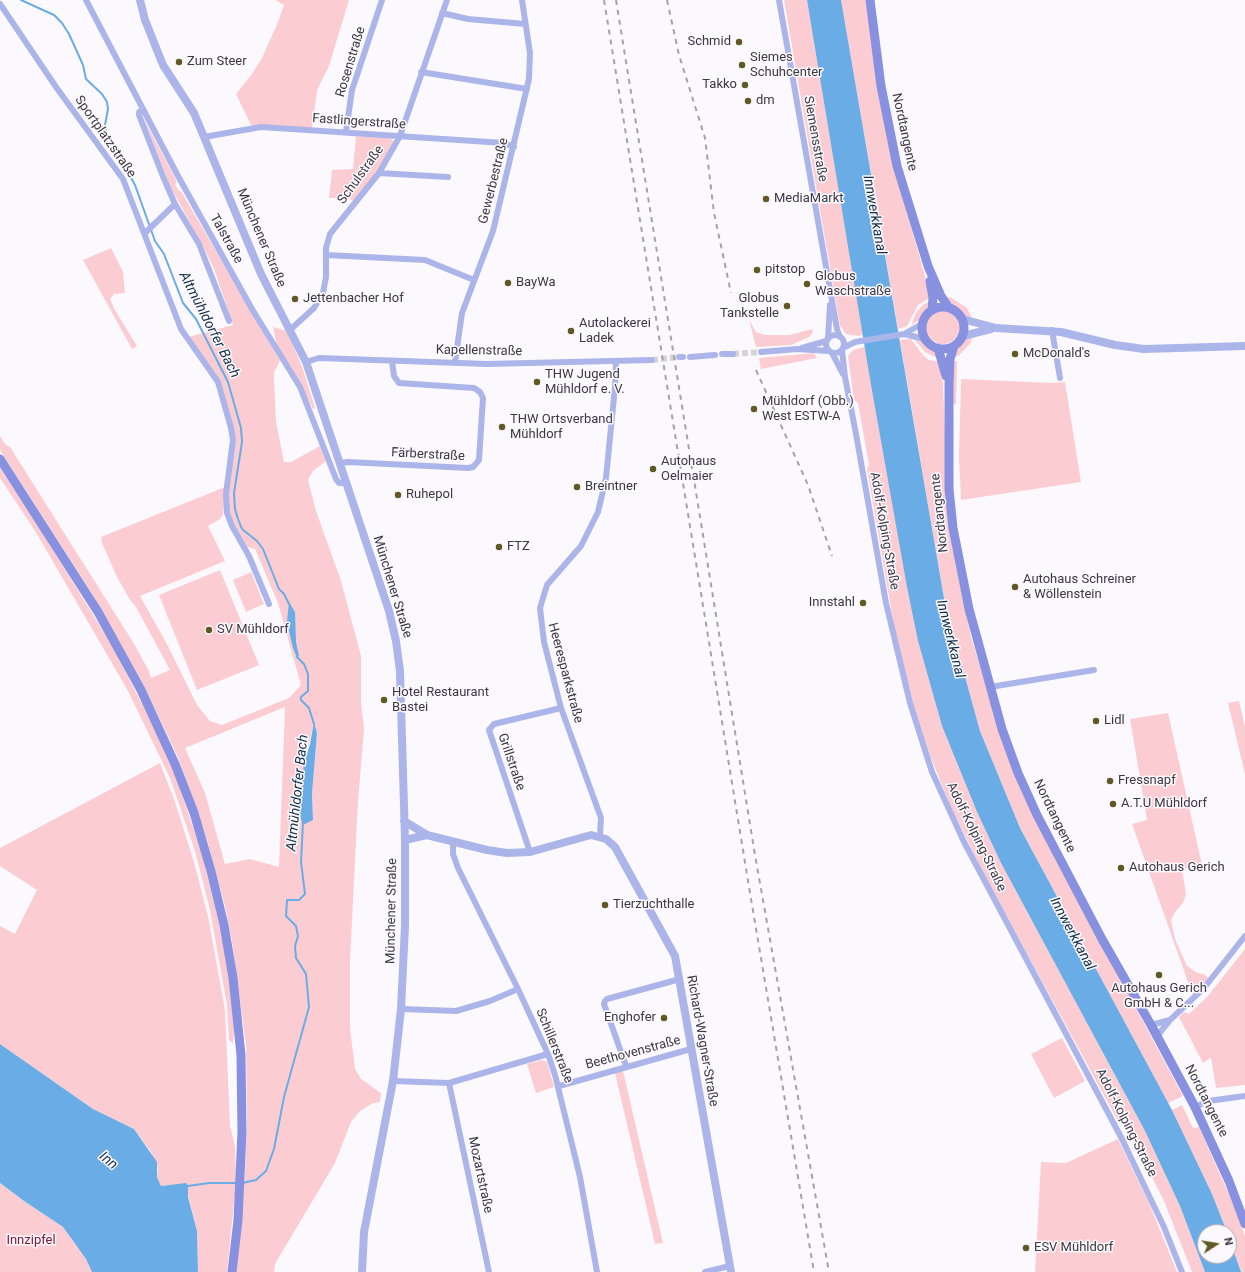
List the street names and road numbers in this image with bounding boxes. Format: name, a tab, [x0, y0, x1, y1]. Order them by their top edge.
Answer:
street label: Rosenstraße	[333, 25, 369, 99]
street label: Nordtangente	[888, 92, 920, 172]
street label: Sportplatzstraße	[71, 93, 139, 181]
street label: Siemensstraße	[800, 95, 830, 183]
street label: Fastlingerstraße	[312, 111, 406, 133]
street label: Gewerbestraße	[476, 137, 512, 225]
street label: Schulstraße	[334, 143, 388, 207]
street label: Münchener Straße	[233, 186, 289, 290]
street label: Talstraße	[206, 212, 246, 266]
street label: Kapellenstraße	[436, 342, 522, 360]
street label: Färberstraße	[391, 445, 465, 465]
street label: Adolf-Kolping-Straße	[866, 471, 902, 591]
street label: Nordtangente	[928, 473, 952, 553]
street label: Münchener Straße	[369, 534, 415, 640]
street label: Heeresparkstraße	[544, 621, 586, 725]
street label: Grillstraße	[494, 731, 528, 793]
street label: Nordtangente	[1030, 777, 1078, 855]
street label: Adolf-Kolping-Straße	[943, 780, 1009, 894]
street label: Münchener Straße	[383, 858, 401, 964]
street label: Richard-Wagner-Straße	[683, 974, 721, 1108]
street label: Schillerstraße	[532, 1006, 576, 1086]
street label: Beethovenstraße	[584, 1033, 682, 1073]
street label: Nordtangente	[1181, 1062, 1231, 1140]
street label: Adolf-Kolping-Straße	[1092, 1066, 1160, 1180]
street label: Mozartstraße	[464, 1135, 496, 1215]

